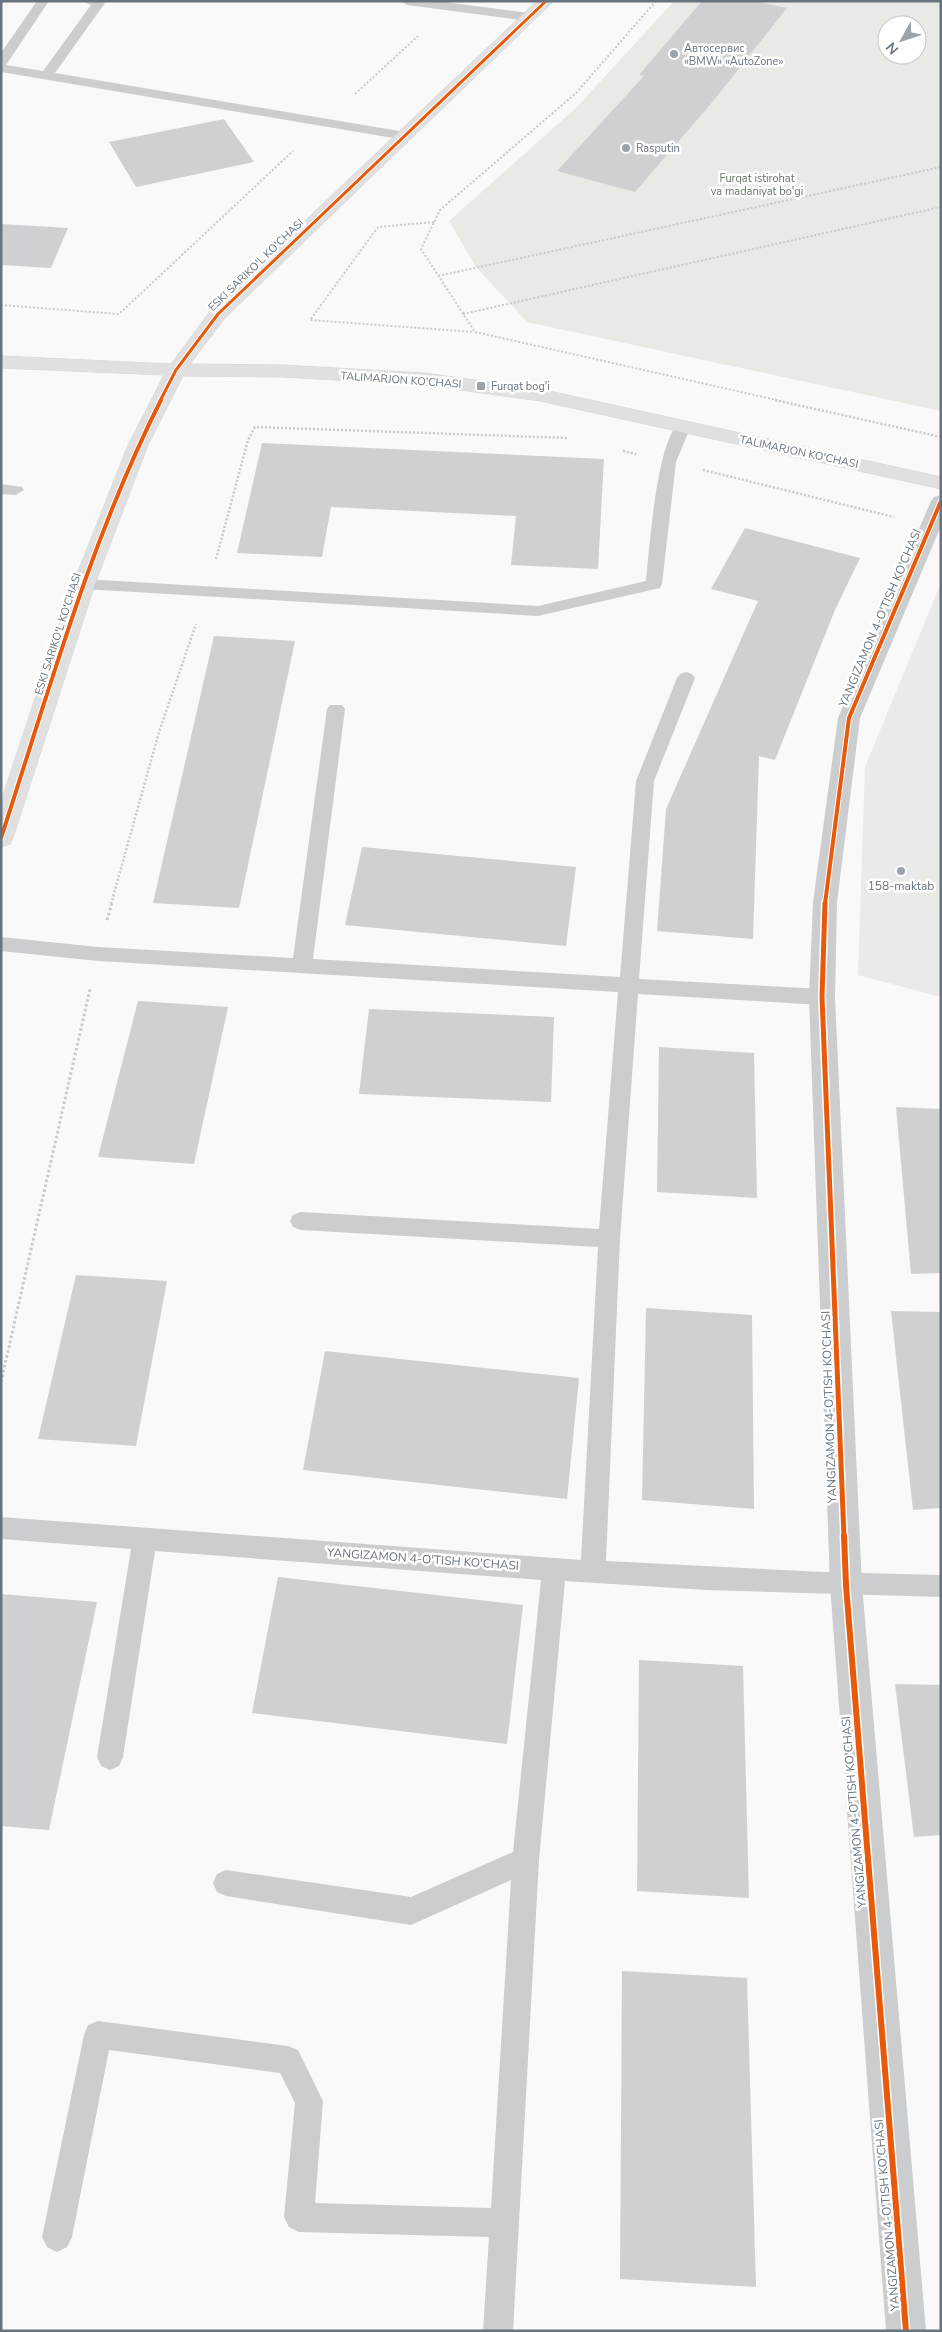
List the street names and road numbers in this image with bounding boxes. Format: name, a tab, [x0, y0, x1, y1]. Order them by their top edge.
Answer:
street label: ESKI SARIKO'L KO'CHASI	[205, 215, 307, 315]
street label: TALIMARJON KO'CHASI	[340, 368, 462, 392]
street label: TALIMARJON KO'CHASI	[738, 432, 860, 472]
street label: YANGIZAMON 4-O'TISH KO'CHASI	[835, 526, 925, 711]
street label: ESKI SARIKO'L KO'CHASI	[31, 571, 85, 697]
street label: YANGIZAMON 4-O'TISH KO'CHASI	[818, 1311, 840, 1504]
street label: YANGIZAMON 4-O'TISH KO'CHASI	[326, 1544, 519, 1574]
street label: YANGIZAMON 4-O'TISH KO'CHASI	[838, 1716, 870, 1909]
street label: YANGIZAMON 4-O'TISH KO'CHASI	[871, 2119, 903, 2312]

